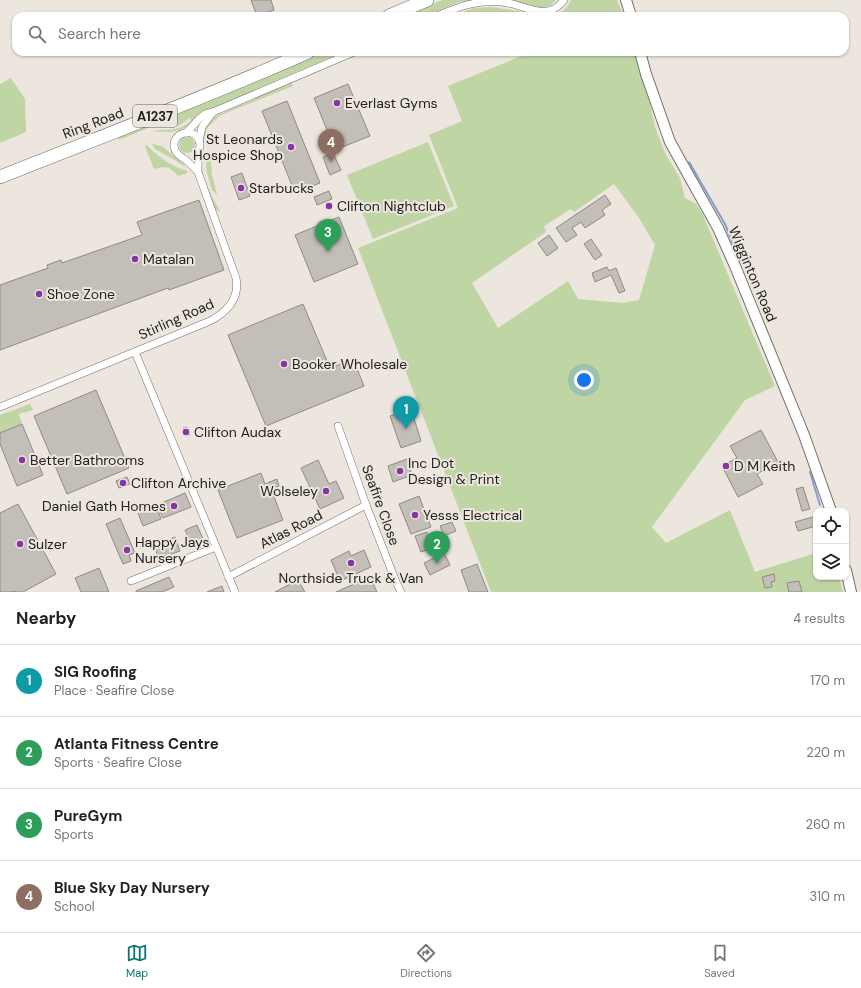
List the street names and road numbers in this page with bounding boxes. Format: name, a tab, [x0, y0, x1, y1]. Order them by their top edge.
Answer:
street label: Ring Road	[60, 103, 126, 143]
road number: A1237	[133, 105, 177, 127]
street label: Wigginton Road	[725, 224, 781, 324]
street label: Stirling Road	[135, 294, 217, 344]
street label: Seafire Close	[358, 462, 404, 548]
street label: Atlas Road	[256, 505, 326, 553]

